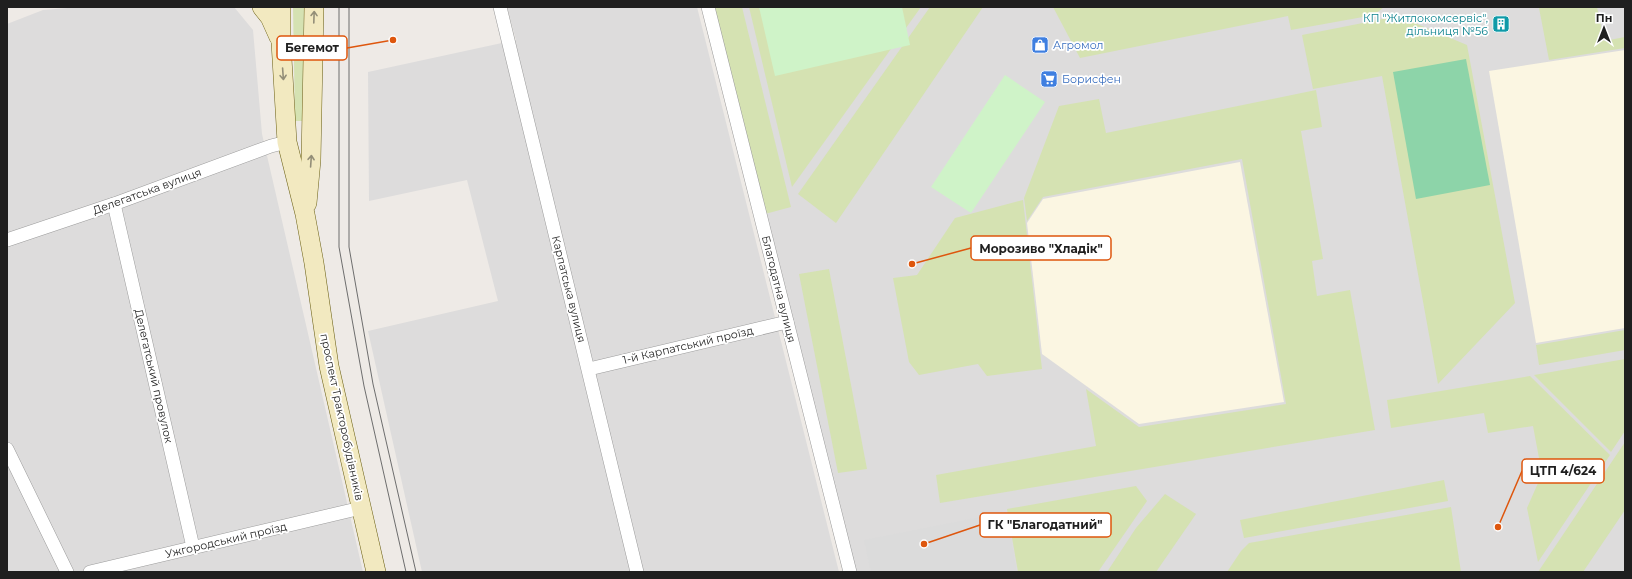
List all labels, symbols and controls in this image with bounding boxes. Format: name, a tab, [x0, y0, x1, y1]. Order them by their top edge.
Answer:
north arrow	[1584, 8, 1624, 48]
one-way arrow	[310, 11, 318, 24]
place label: КП "Житлокомсервіс", дільниця №56	[1363, 11, 1488, 38]
text: Пн	[1596, 11, 1612, 25]
building icon: КП "Житлокомсервіс", дільниця №56	[1491, 14, 1511, 34]
shop icon: Агромол	[1030, 35, 1050, 55]
callout: Бегемот	[277, 36, 347, 60]
place label: Агромол	[1053, 38, 1104, 52]
text: Бегемот	[285, 40, 340, 55]
one-way arrow	[279, 67, 286, 80]
supermarket icon: Борисфен	[1039, 69, 1059, 89]
place label: Борисфен	[1062, 72, 1121, 86]
one-way arrow	[307, 155, 314, 168]
street label: Делегатська вулиця	[91, 165, 203, 217]
street label: Карпатська вулиця	[549, 234, 589, 344]
street label: Благодатна вулиця	[759, 234, 799, 344]
callout: Морозиво "Хладік"	[971, 236, 1111, 260]
text: Морозиво "Хладік"	[979, 241, 1103, 256]
street label: Делегатський провулок	[132, 308, 176, 445]
street label: 1-й Карпатський проїзд	[621, 323, 755, 367]
street label: проспект Тракторобудівників	[317, 332, 367, 502]
callout: ЦТП 4/624	[1522, 459, 1604, 483]
text: ЦТП 4/624	[1530, 463, 1597, 478]
callout: ГК "Благодатний"	[980, 513, 1111, 537]
text: ГК "Благодатний"	[988, 517, 1102, 532]
street label: Ужгородський проїзд	[164, 519, 288, 561]

